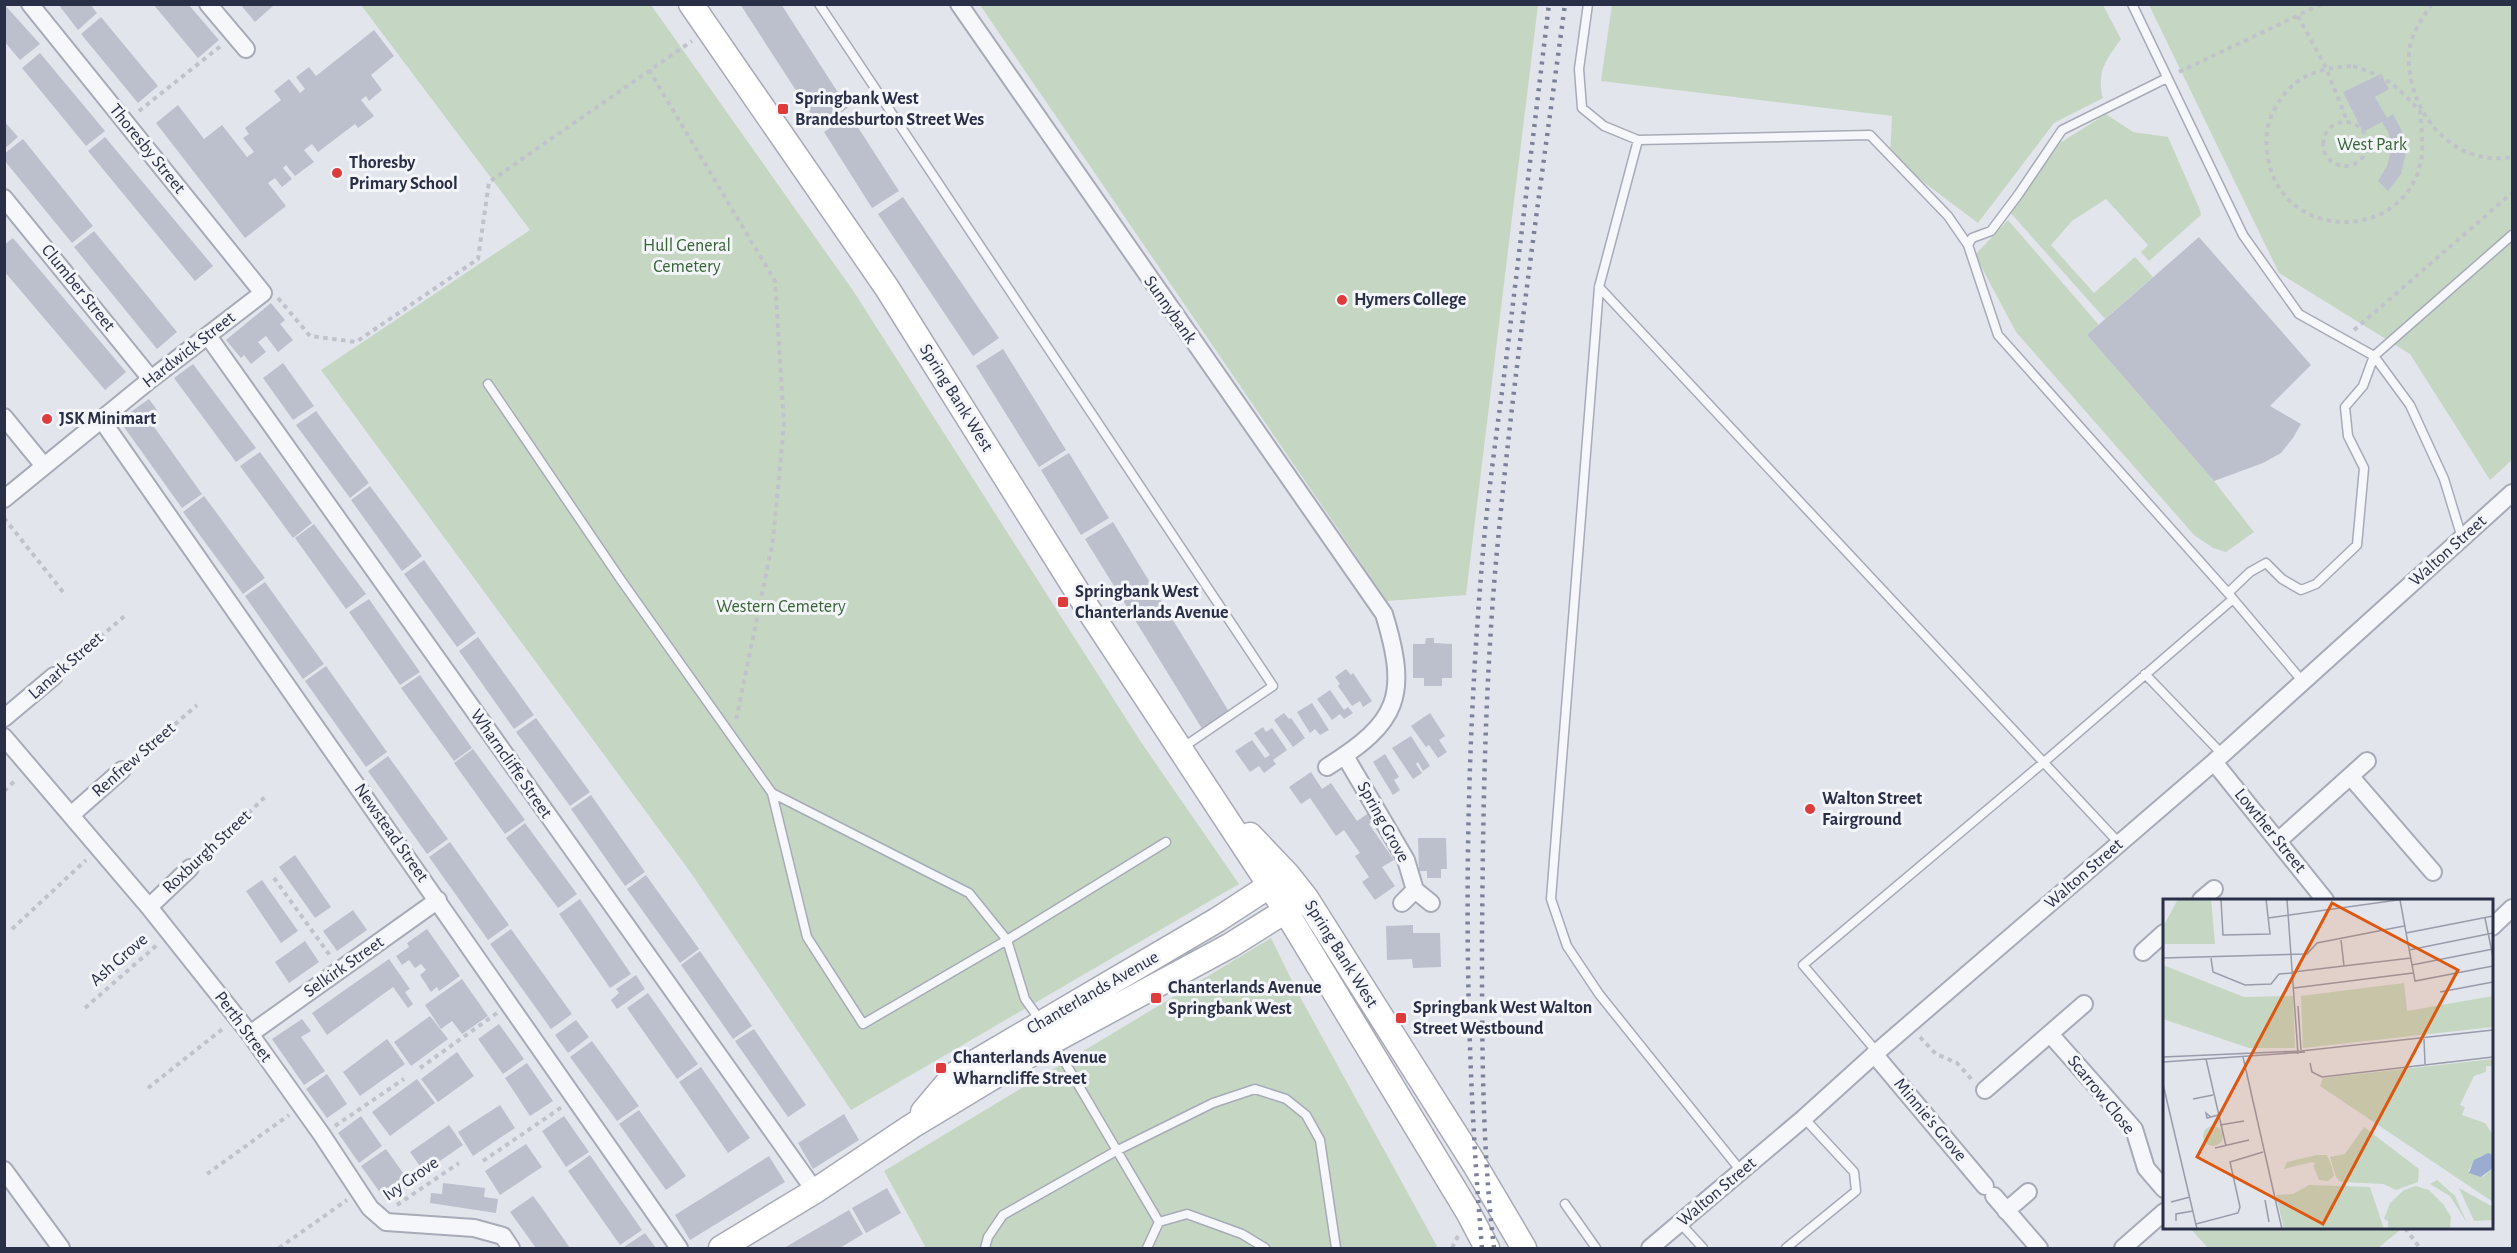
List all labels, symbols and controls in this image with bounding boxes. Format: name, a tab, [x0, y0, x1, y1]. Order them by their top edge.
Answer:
place label: Springbank West Brandesburton Street Wes	[795, 90, 984, 129]
street label: Thoresby Street	[106, 101, 189, 197]
marker: Springbank West Brandesburton Street Wes	[776, 102, 790, 116]
park label: West Park	[2337, 136, 2408, 154]
place label: Thoresby Primary School	[349, 154, 458, 193]
marker: Thoresby Primary School	[330, 166, 344, 180]
park label: Hull General Cemetery	[643, 237, 731, 276]
street label: Clumber Street	[38, 241, 118, 335]
street label: Sunnybank	[1140, 273, 1200, 348]
place label: Hymers College	[1354, 291, 1466, 309]
marker: Hymers College	[1335, 293, 1349, 307]
street label: Hardwick Street	[139, 308, 239, 392]
street label: Spring Bank West	[916, 341, 996, 455]
place label: JSK Minimart	[59, 410, 156, 428]
marker: JSK Minimart	[40, 412, 54, 426]
street label: Walton Street	[2406, 512, 2490, 590]
place label: Springbank West Chanterlands Avenue	[1075, 583, 1229, 622]
marker: Springbank West Chanterlands Avenue	[1056, 595, 1070, 609]
park label: Western Cemetery	[716, 598, 846, 616]
street label: Lanark Street	[25, 629, 107, 703]
street label: Wharncliffe Street	[467, 706, 555, 822]
street label: Renfrew Street	[89, 719, 179, 801]
street label: Spring Grove	[1354, 779, 1412, 865]
street label: Newstead Street	[350, 780, 432, 886]
street label: Lowther Street	[2231, 786, 2309, 877]
place label: Walton Street Fairground	[1822, 790, 1922, 829]
marker: Walton Street Fairground	[1803, 802, 1817, 816]
street label: Roxburgh Street	[159, 807, 255, 897]
street label: Walton Street	[2042, 835, 2127, 912]
street label: Spring Bank West	[1301, 897, 1381, 1011]
inset map	[2163, 899, 2493, 1229]
street label: Ash Grove	[87, 930, 151, 990]
street label: Selkirk Street	[301, 933, 387, 1001]
street label: Chanterlands Avenue	[1024, 948, 1162, 1038]
place label: Chanterlands Avenue Springbank West	[1168, 979, 1322, 1018]
street label: Perth Street	[211, 988, 275, 1066]
marker: Chanterlands Avenue Springbank West	[1149, 991, 1163, 1005]
place label: Springbank West Walton Street Westbound	[1413, 999, 1592, 1038]
marker: Springbank West Walton Street Westbound	[1394, 1011, 1408, 1025]
place label: Chanterlands Avenue Wharncliffe Street	[953, 1049, 1107, 1088]
street label: Scarrow Close	[2064, 1052, 2138, 1138]
marker: Chanterlands Avenue Wharncliffe Street	[934, 1061, 948, 1075]
street label: Minnie's Grove	[1890, 1075, 1970, 1165]
street label: Ivy Grove	[380, 1154, 442, 1204]
street label: Walton Street	[1674, 1154, 1760, 1230]

